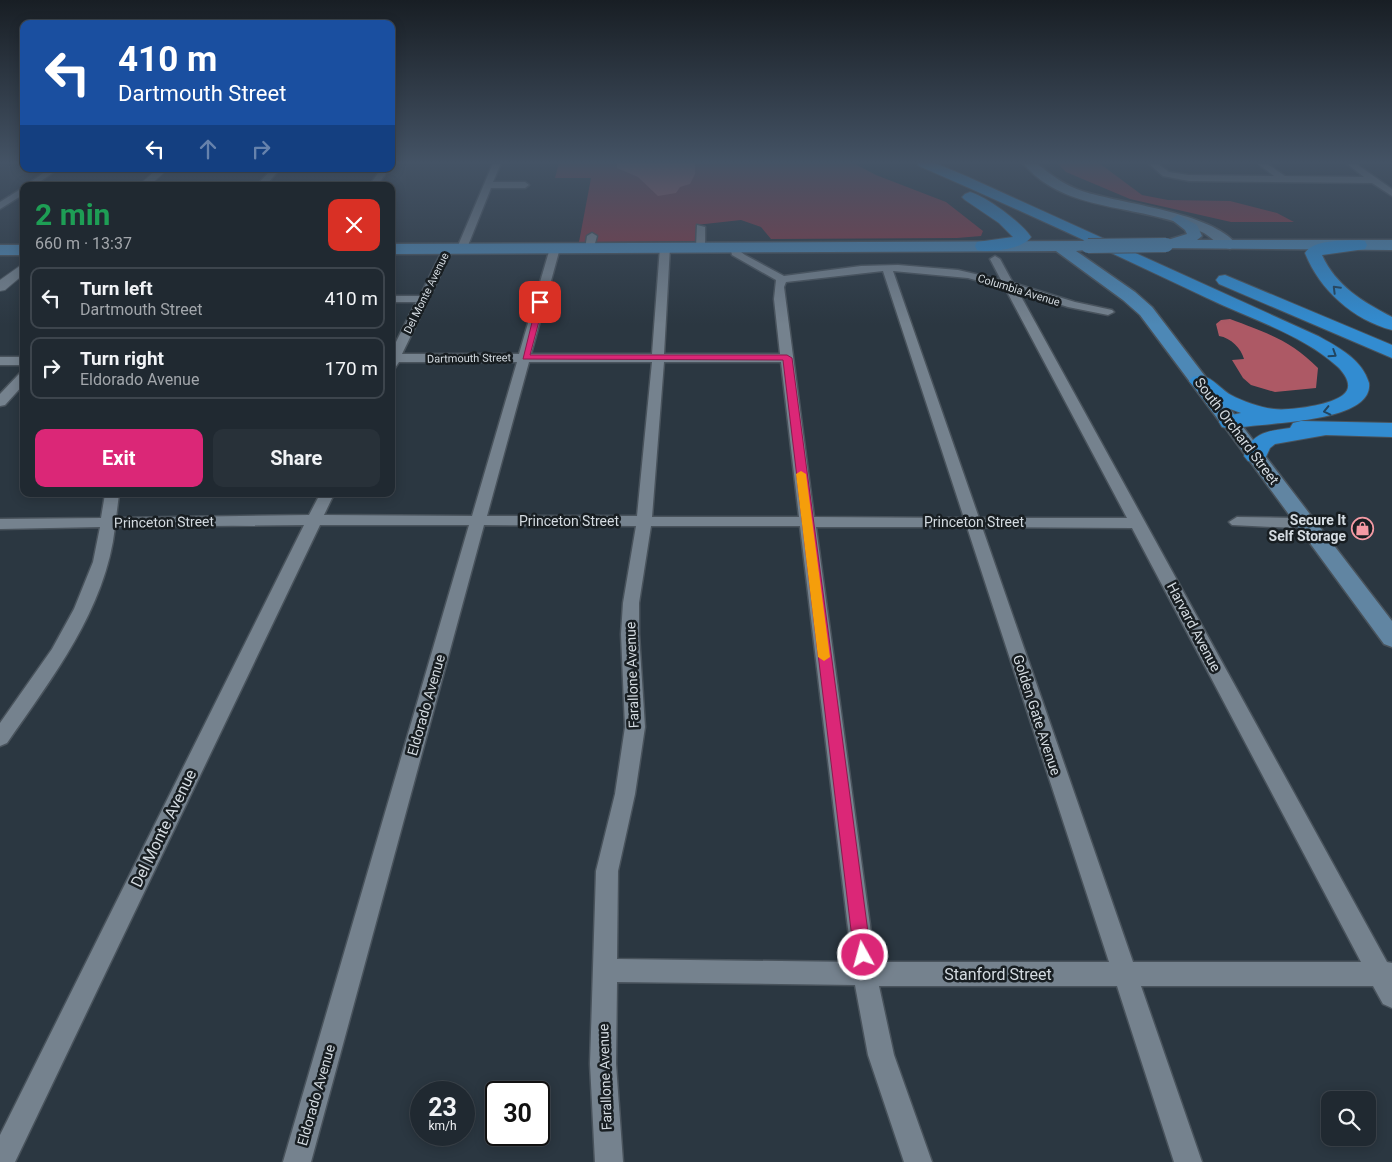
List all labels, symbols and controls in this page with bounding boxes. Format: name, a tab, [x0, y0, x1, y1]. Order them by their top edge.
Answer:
text: 410 m	[118, 39, 217, 80]
icon: left	[35, 40, 100, 105]
text: Dartmouth Street	[118, 81, 286, 106]
icon: left	[141, 135, 169, 163]
icon: ahead	[194, 135, 222, 163]
icon: right	[247, 135, 275, 163]
text: 2 min	[35, 197, 110, 232]
button: close	[328, 199, 380, 251]
text: 660 m · 13:37	[35, 234, 132, 253]
street label: Del Monte Avenue	[401, 250, 452, 336]
street label: Columbia Avenue	[976, 272, 1062, 309]
text: Turn left	[80, 277, 153, 300]
pin	[519, 281, 561, 323]
icon: left	[37, 284, 65, 312]
one-way arrow	[1333, 286, 1342, 295]
text: 410 m	[325, 287, 378, 310]
icon: arrive	[526, 288, 554, 316]
text: Dartmouth Street	[80, 300, 202, 319]
text: Turn right	[80, 347, 164, 370]
one-way arrow	[1327, 348, 1336, 357]
street label: Dartmouth Street	[427, 351, 512, 366]
icon: right	[37, 354, 65, 382]
text: 170 m	[325, 357, 378, 380]
text: Eldorado Avenue	[80, 370, 199, 389]
street label: South Orchard Street	[1192, 374, 1283, 488]
one-way arrow	[1322, 405, 1331, 415]
button: Exit	[35, 429, 203, 487]
button: Share	[213, 429, 380, 487]
place label: Secure It Self Storage	[1269, 512, 1346, 544]
street label: Princeton Street	[114, 513, 215, 531]
street label: Princeton Street	[519, 513, 619, 529]
street label: Princeton Street	[924, 514, 1024, 530]
shop icon: Secure It Self Storage	[1350, 516, 1374, 540]
street label: Harvard Avenue	[1164, 580, 1224, 674]
street label: Farallone Avenue	[622, 622, 642, 728]
street label: Eldorado Avenue	[404, 653, 448, 757]
street label: Golden Gate Avenue	[1010, 653, 1064, 777]
street label: Del Monte Avenue	[127, 766, 200, 890]
position arrow	[836, 928, 888, 980]
street label: Stanford Street	[944, 965, 1052, 984]
street label: Farallone Avenue	[595, 1024, 615, 1130]
street label: Eldorado Avenue	[294, 1043, 338, 1147]
speed limit sign: 30	[485, 1081, 550, 1146]
map controls	[1321, 1091, 1376, 1146]
button: search	[1321, 1091, 1376, 1146]
text: 23	[428, 1093, 457, 1122]
text: km/h	[428, 1119, 457, 1133]

